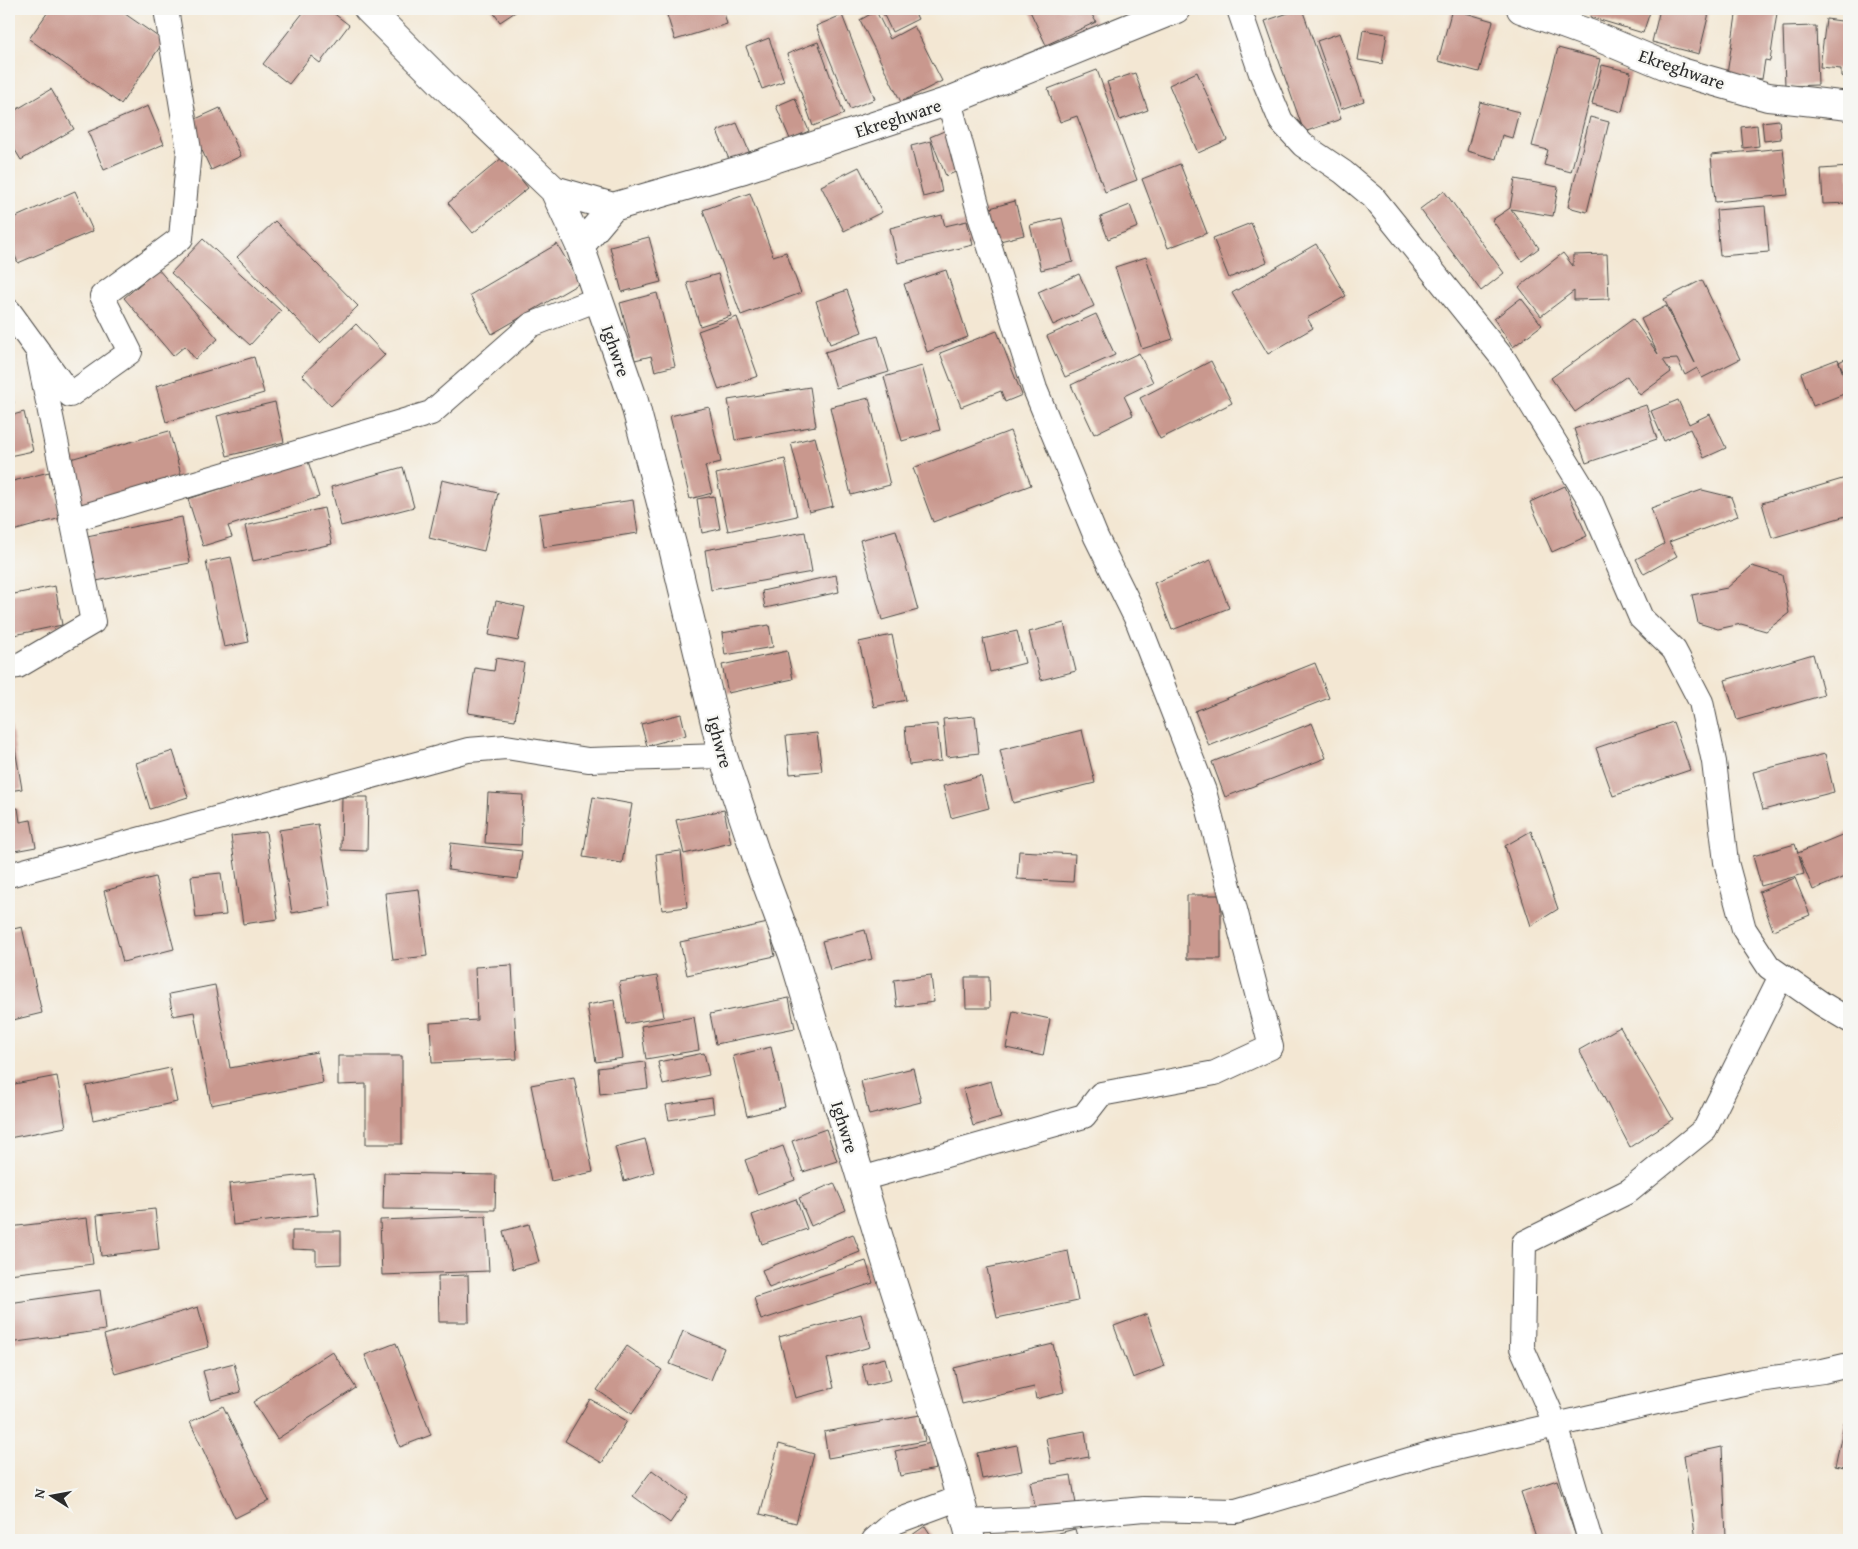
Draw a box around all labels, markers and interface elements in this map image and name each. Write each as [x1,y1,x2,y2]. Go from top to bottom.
street label: Ekreghware [1635,42,1729,96]
street label: Ekreghware [851,91,945,145]
street label: Ighwre [595,322,637,380]
street label: Ighwre [700,713,740,771]
street label: Ighwre [824,1098,866,1156]
north arrow [28,1472,78,1522]
text: N [29,1486,50,1500]

